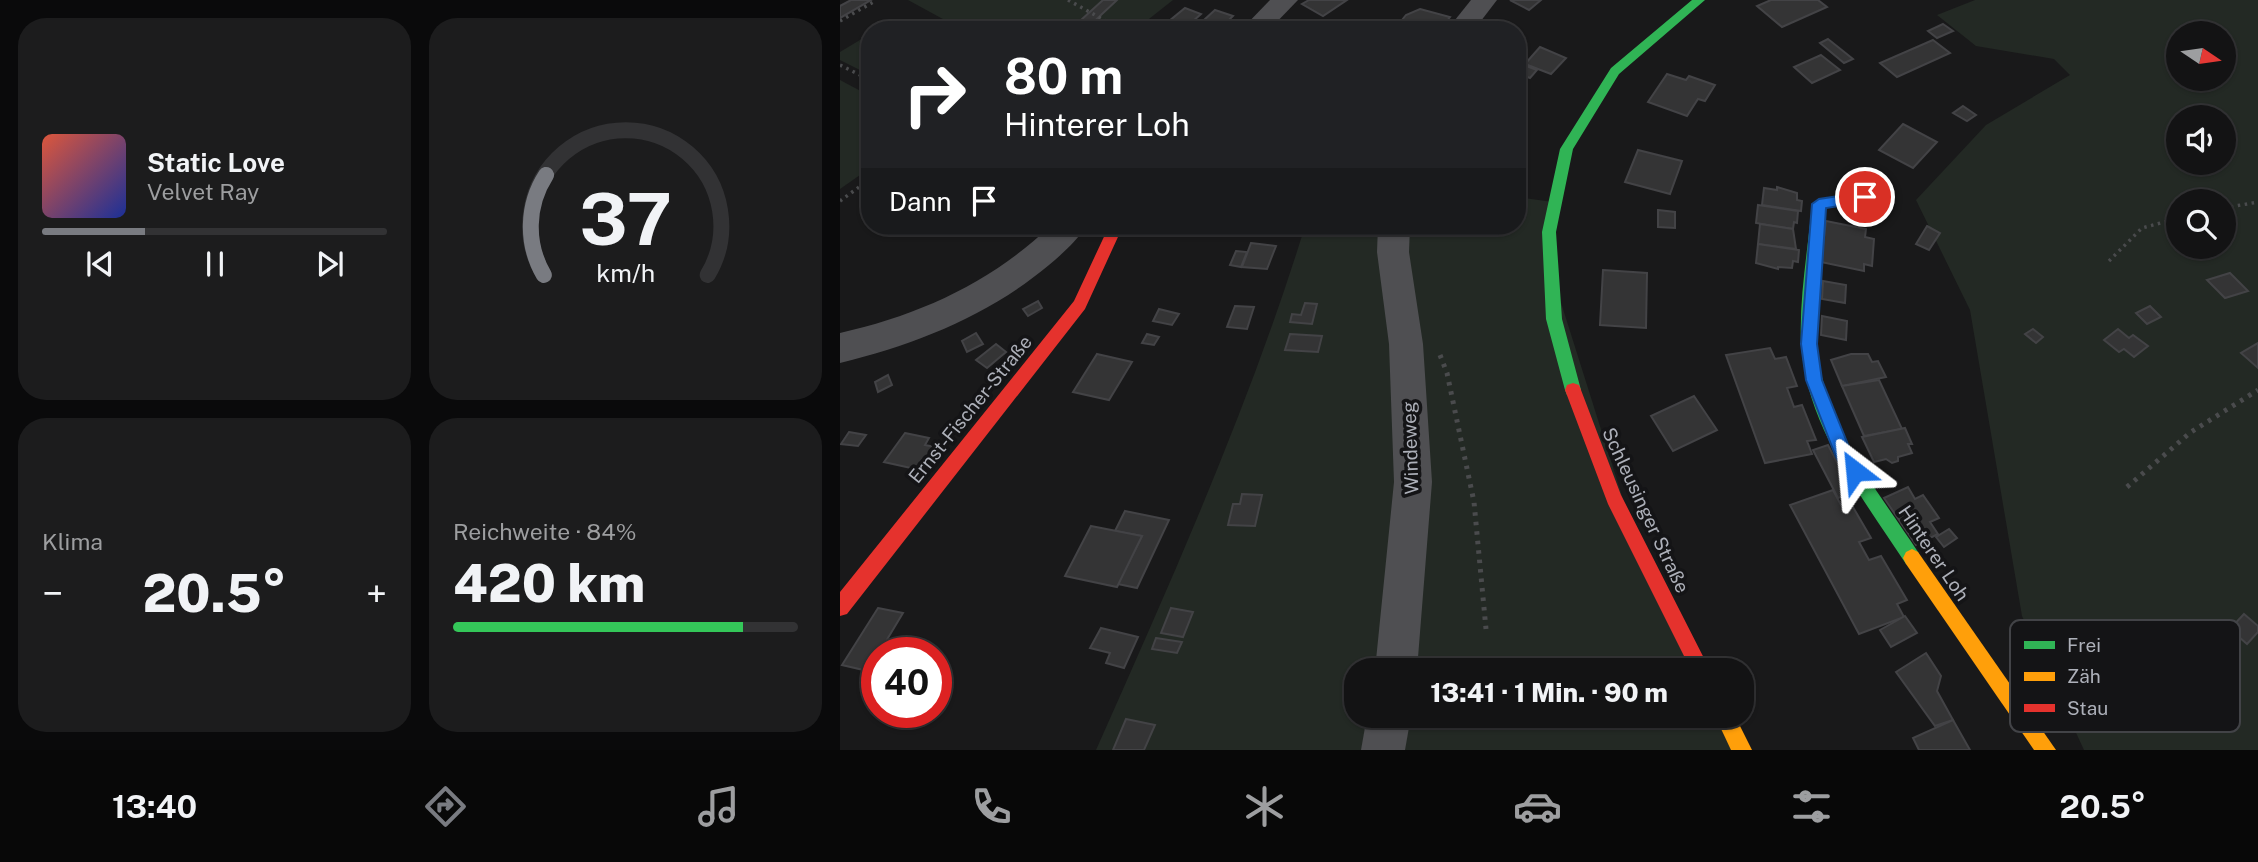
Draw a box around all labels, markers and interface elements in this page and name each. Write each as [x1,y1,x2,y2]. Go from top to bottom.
north arrow [2166,21,2236,91]
map controls [2166,21,2236,259]
text: 80 m [1004,47,1123,105]
icon: right [889,49,980,140]
button: sound [2166,105,2236,175]
text: Hinterer Loh [1004,106,1190,143]
text: Static Love [147,147,285,178]
pin [1835,167,1895,227]
text: 37 [579,176,672,261]
text: Velvet Ray [147,178,259,205]
icon: arrive [1846,178,1884,216]
icon: arrive [965,182,1003,220]
text: Dann [889,186,951,217]
button: search [2166,189,2236,259]
icon: previous [81,245,119,283]
icon: pause [196,245,234,283]
icon: next [311,245,349,283]
text: km/h [596,258,655,288]
street label: Ernst-Fischer-Straße [904,331,1036,487]
street label: Windeweg [1397,401,1423,495]
street label: Schleusinger Straße [1598,424,1694,596]
position arrow [1818,434,1892,508]
street label: Hinterer Loh [1894,501,1974,605]
text: Reichweite · 84% [453,518,636,545]
text: Klima [42,528,103,555]
text: 420 km [453,553,645,614]
text: 20.5° [142,563,287,624]
text: − [42,571,63,616]
text: + [366,571,387,616]
legend [2010,620,2240,732]
text: Frei [2067,634,2101,656]
speed limit sign: 40 [861,637,952,728]
text: Zäh [2067,665,2101,687]
text: 13:41 · 1 Min. · 90 m [1430,677,1668,708]
text: Stau [2067,697,2108,719]
icon: directions [421,782,470,831]
icon: music [694,782,743,831]
icon: phone [967,782,1016,831]
icon: climate [1240,782,1289,831]
icon: car [1513,782,1562,831]
icon: filters [1787,782,1836,831]
text: 13:40 [112,788,197,825]
text: 20.5° [2060,788,2146,825]

